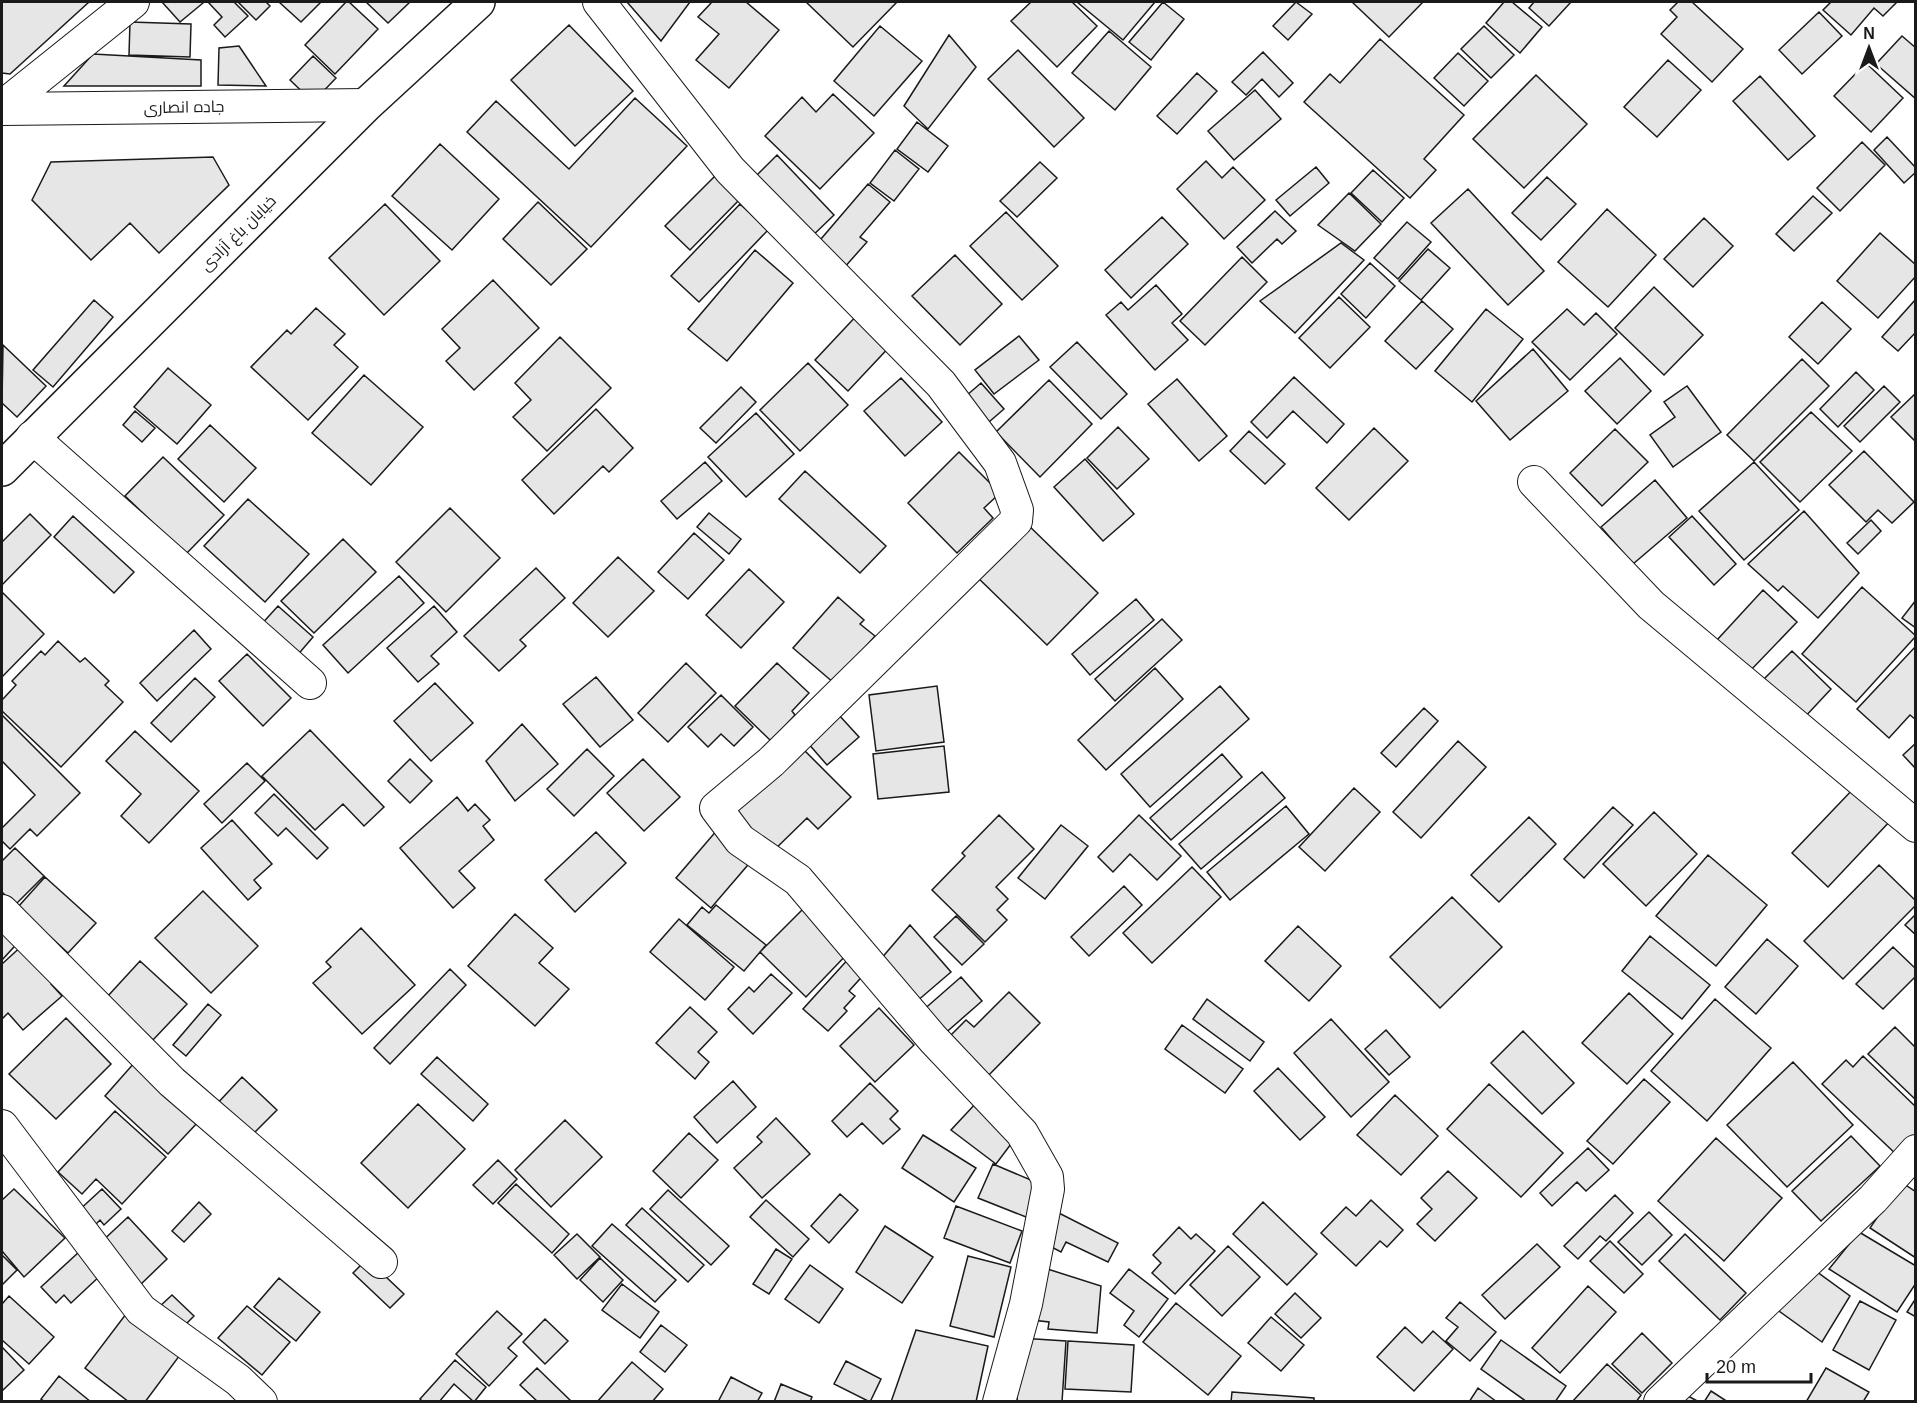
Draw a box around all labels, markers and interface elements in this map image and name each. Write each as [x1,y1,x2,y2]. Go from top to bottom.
north arrow [1839,18,1899,78]
text: N [1863,25,1875,42]
street label: جاده انصاری [144,98,224,118]
street label: خیابان باغ آزادی [197,192,281,276]
scale bar [1707,1346,1810,1384]
text: 20 m [1716,1357,1756,1377]

